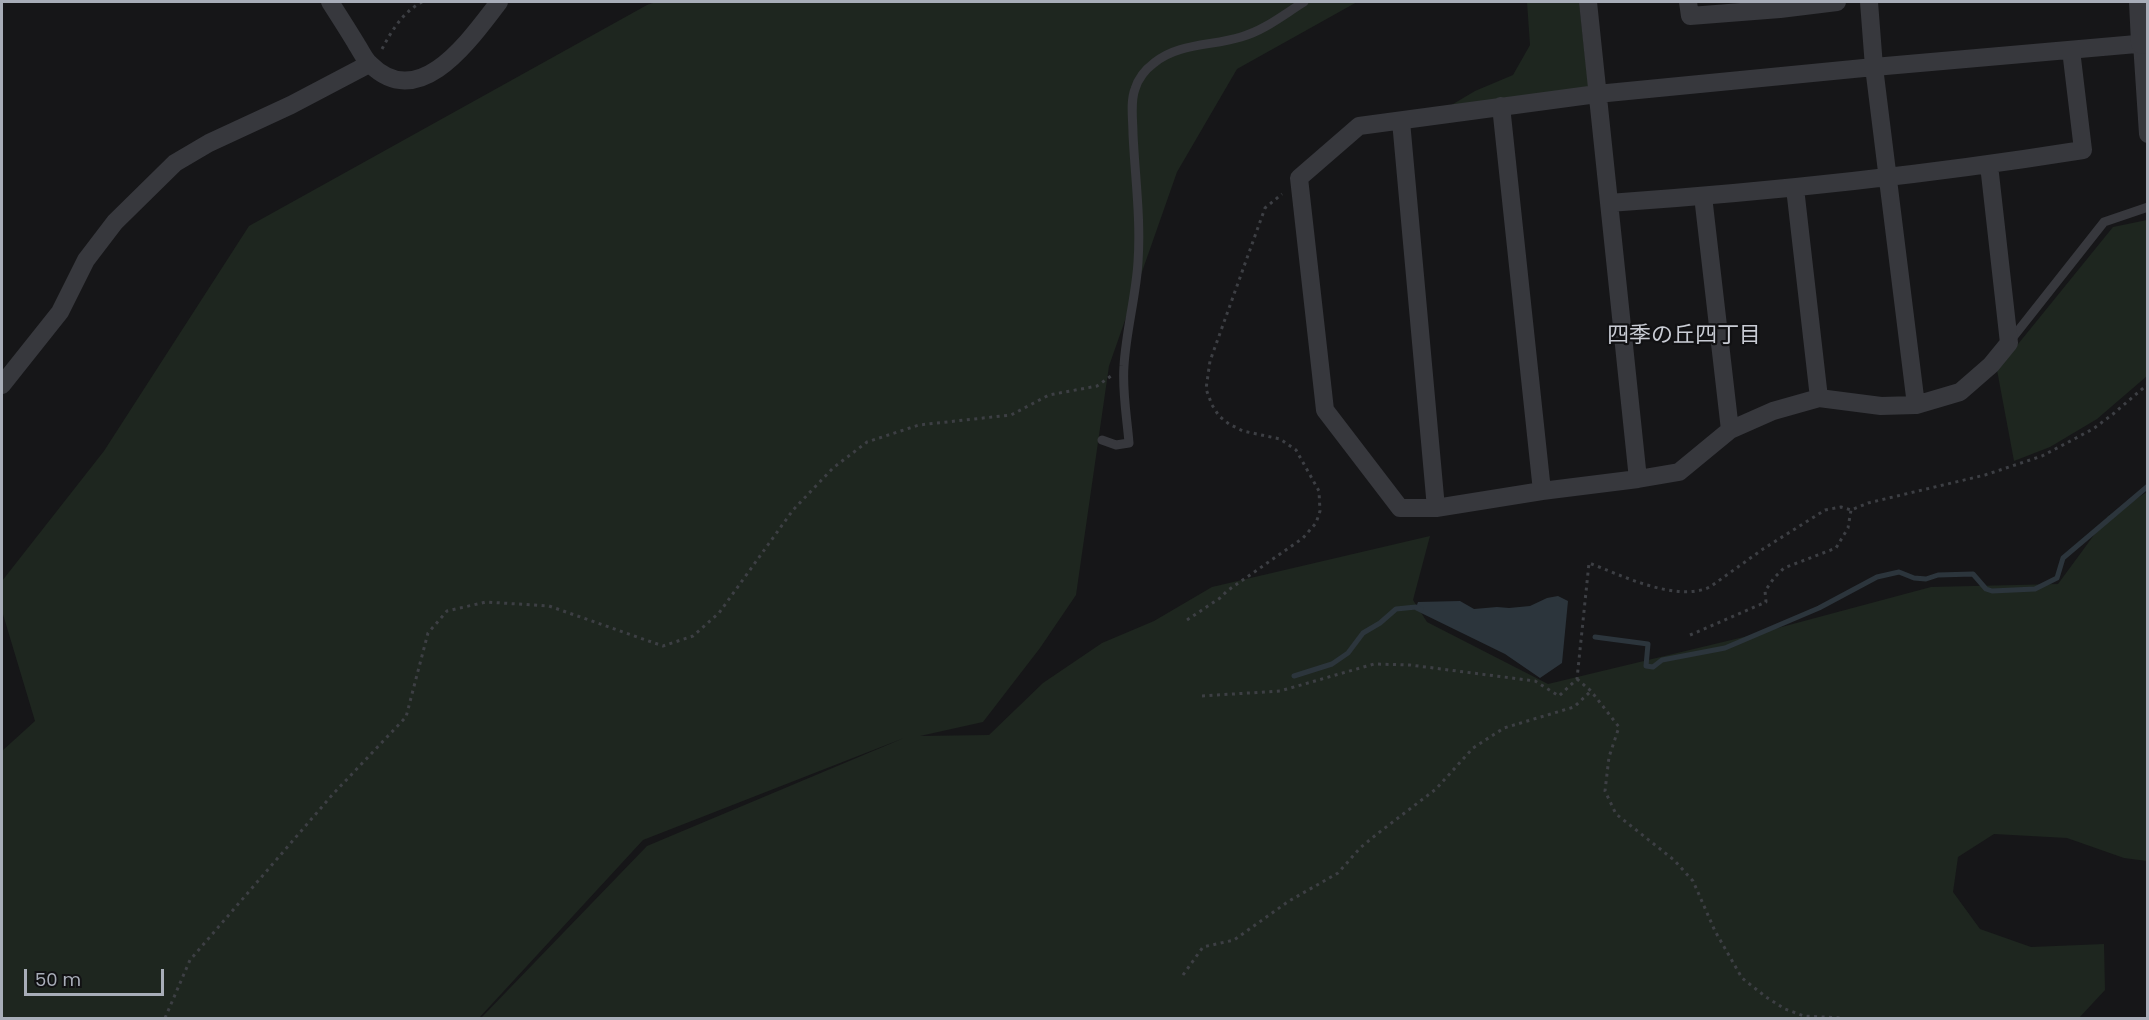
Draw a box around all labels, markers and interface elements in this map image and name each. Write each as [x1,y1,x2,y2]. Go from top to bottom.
district label: 四季の丘四丁目 [1607,323,1761,349]
scale bar [27,957,166,995]
text: 50 m [35,967,81,992]

